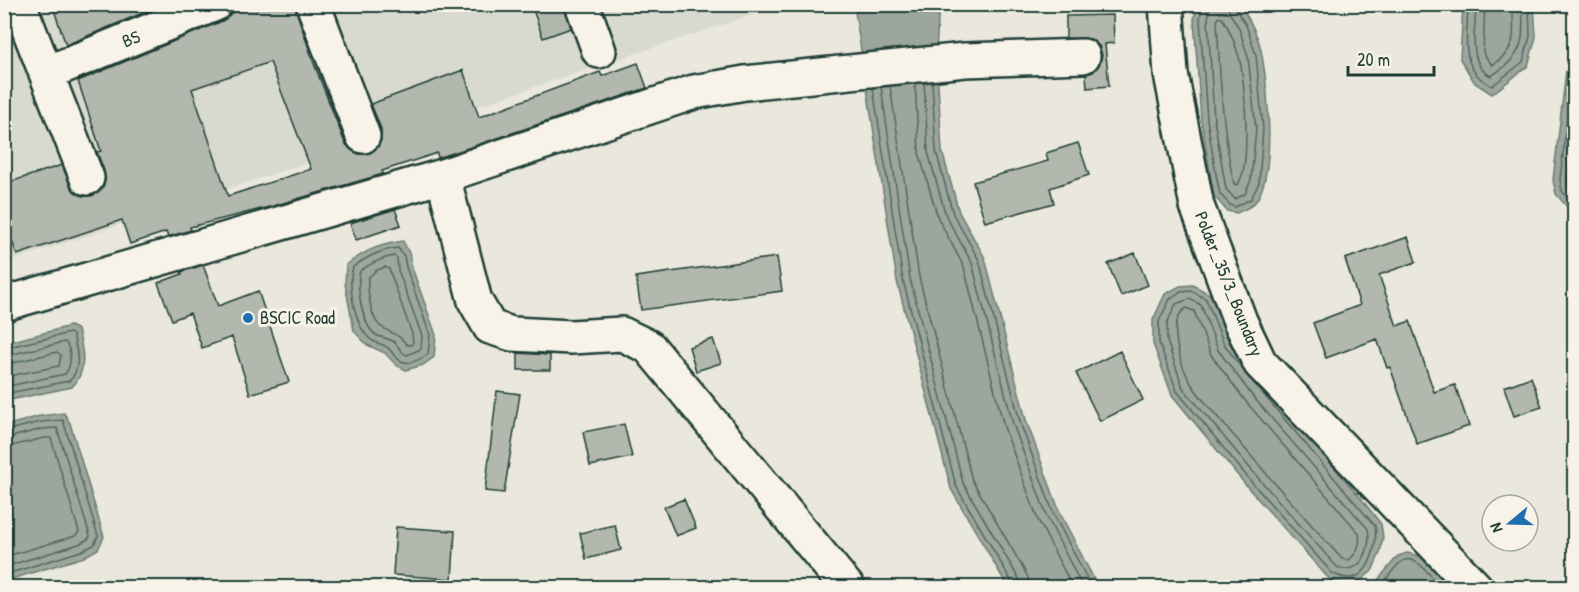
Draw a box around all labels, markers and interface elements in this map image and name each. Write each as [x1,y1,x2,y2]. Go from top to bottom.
street label: BS [118,24,144,53]
scale bar [1348,39,1434,77]
text: 20 m [1357,47,1390,72]
street label: Polder_35/3_Boundary [1189,208,1270,360]
place label: BSCIC Road [260,305,335,330]
marker: BSCIC Road [241,311,255,325]
north arrow [1480,493,1540,553]
text: N [1484,520,1508,535]

